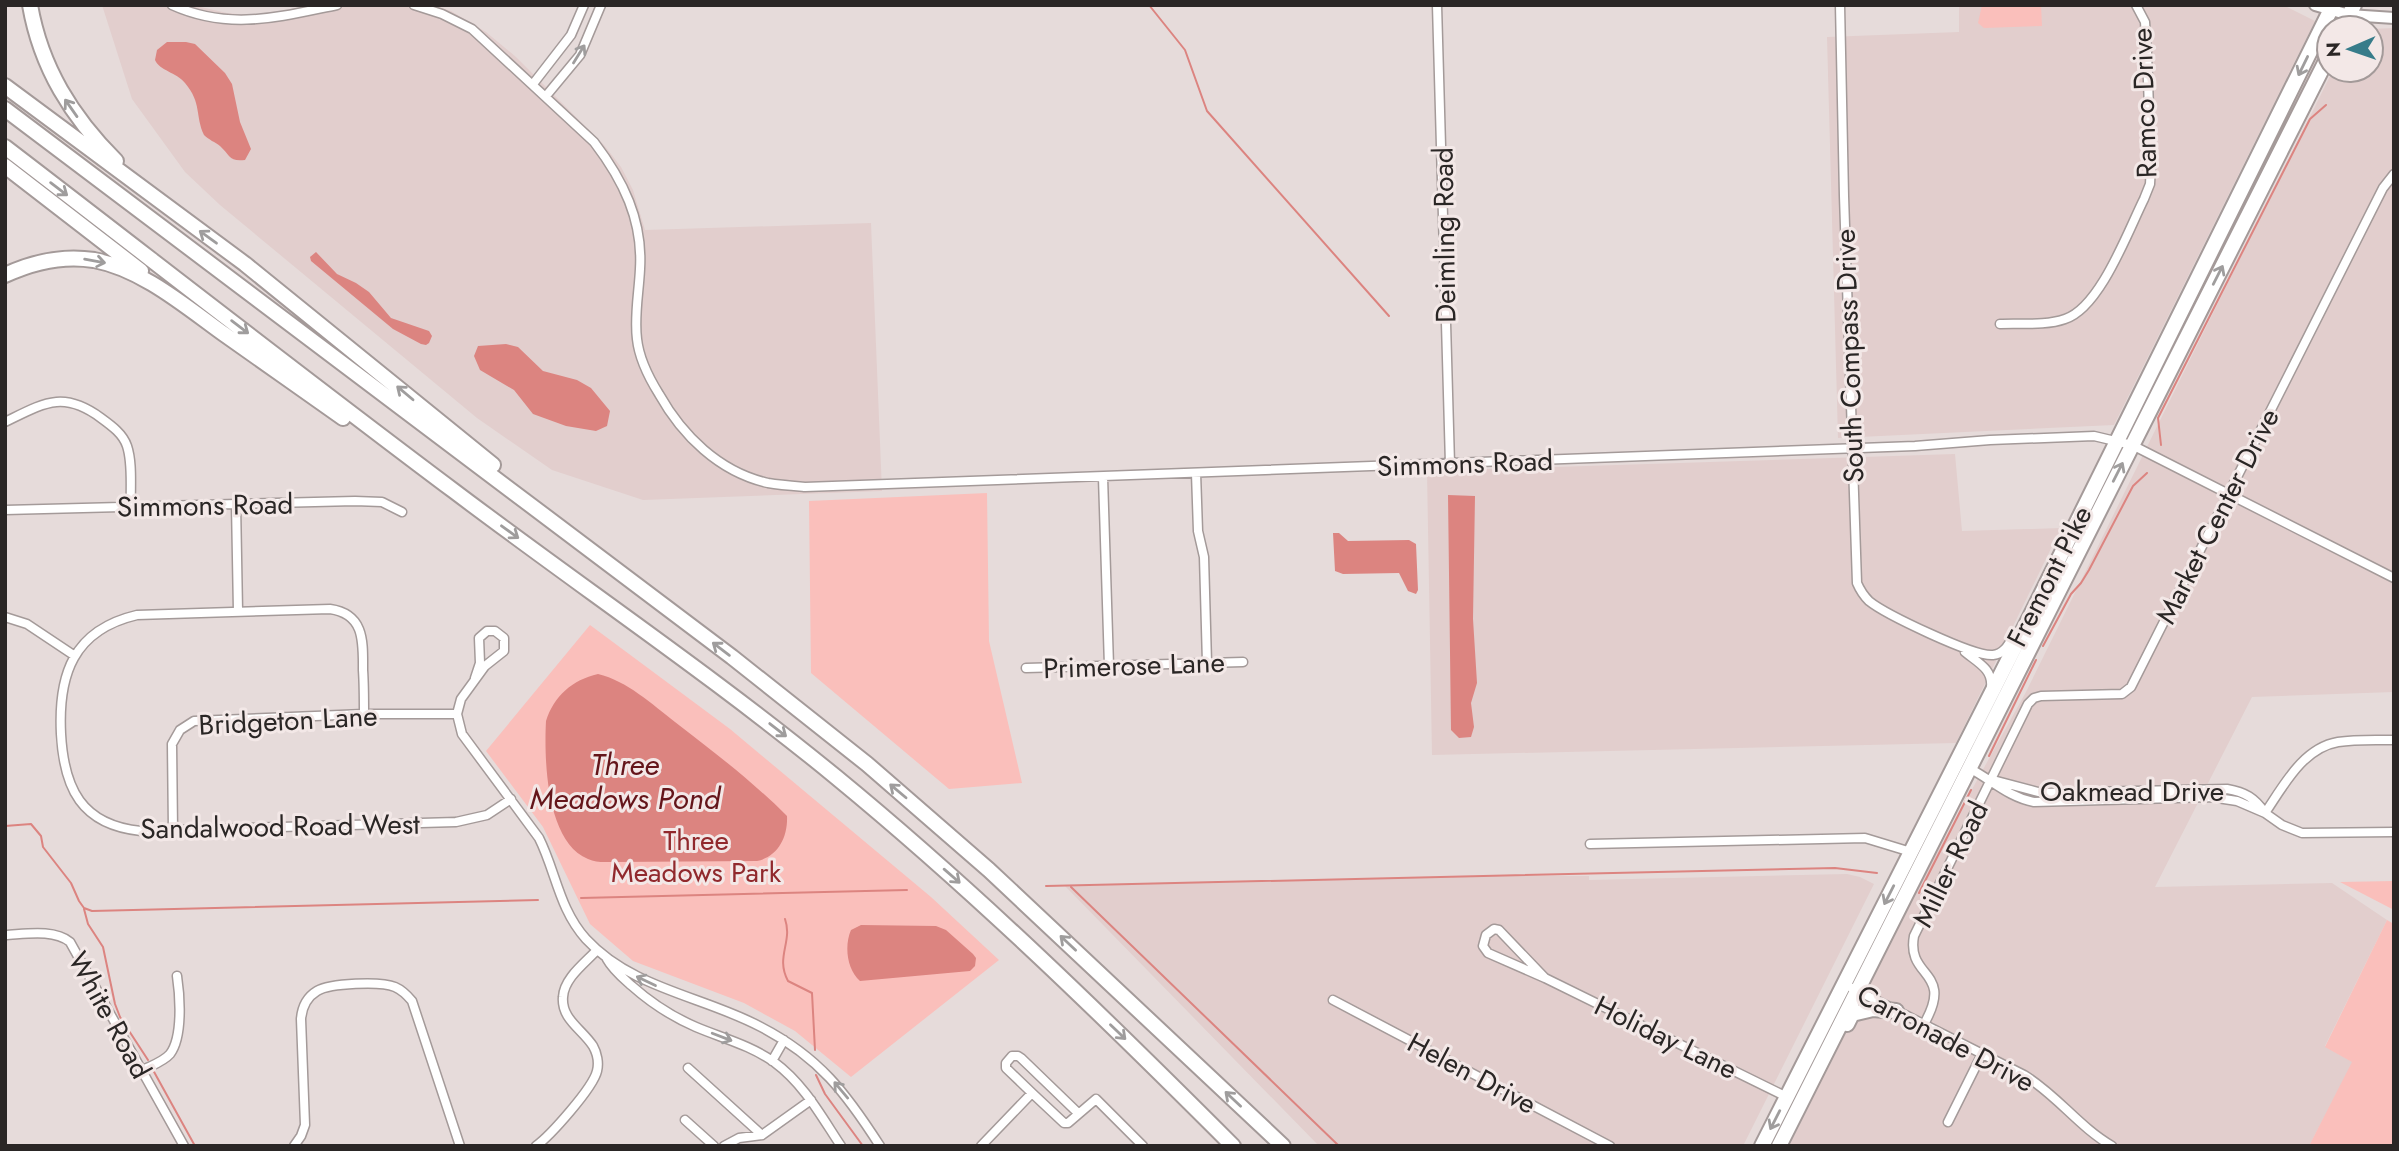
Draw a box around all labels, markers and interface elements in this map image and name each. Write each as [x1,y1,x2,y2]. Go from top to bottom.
north arrow [2315,14,2385,84]
street label: Ramco Drive [2121,27,2168,179]
text: N [2320,42,2347,58]
one-way arrow [572,45,587,64]
one-way arrow [2295,55,2309,76]
one-way arrow [64,99,78,118]
street label: Deimling Road [1422,147,1467,323]
one-way arrow [50,181,68,196]
street label: South Compass Drive [1825,228,1874,484]
one-way arrow [198,230,217,245]
one-way arrow [83,255,106,268]
one-way arrow [2211,265,2225,286]
one-way arrow [230,320,249,335]
one-way arrow [397,385,415,401]
street label: Market Center Drive [2145,401,2289,631]
street label: Simmons Road [1376,440,1554,487]
one-way arrow [2111,462,2125,483]
street label: Simmons Road [116,483,294,528]
street label: Fremont Pike [1996,499,2102,654]
one-way arrow [500,524,519,539]
one-way arrow [712,641,731,656]
street label: Primerose Lane [1043,642,1226,689]
street label: Bridgeton Lane [197,695,379,746]
one-way arrow [768,722,786,737]
water label: Three Meadows Pond [530,743,722,820]
street label: Oakmead Drive [2040,771,2224,812]
one-way arrow [890,783,908,799]
street label: Miller Road [1902,794,1999,934]
street label: Sandalwood Road West [140,804,420,849]
park label: Three Meadows Park [611,820,782,893]
one-way arrow [943,868,961,884]
one-way arrow [1881,885,1895,905]
one-way arrow [1060,934,1077,951]
street label: White Road [58,944,161,1086]
one-way arrow [636,973,656,987]
street label: Carronade Drive [1850,974,2042,1103]
street label: Holiday Lane [1587,985,1744,1090]
street label: Helen Drive [1400,1022,1543,1125]
one-way arrow [1109,1023,1126,1040]
one-way arrow [711,1032,733,1044]
one-way arrow [834,1081,849,1099]
one-way arrow [1225,1090,1242,1107]
one-way arrow [1768,1109,1782,1130]

